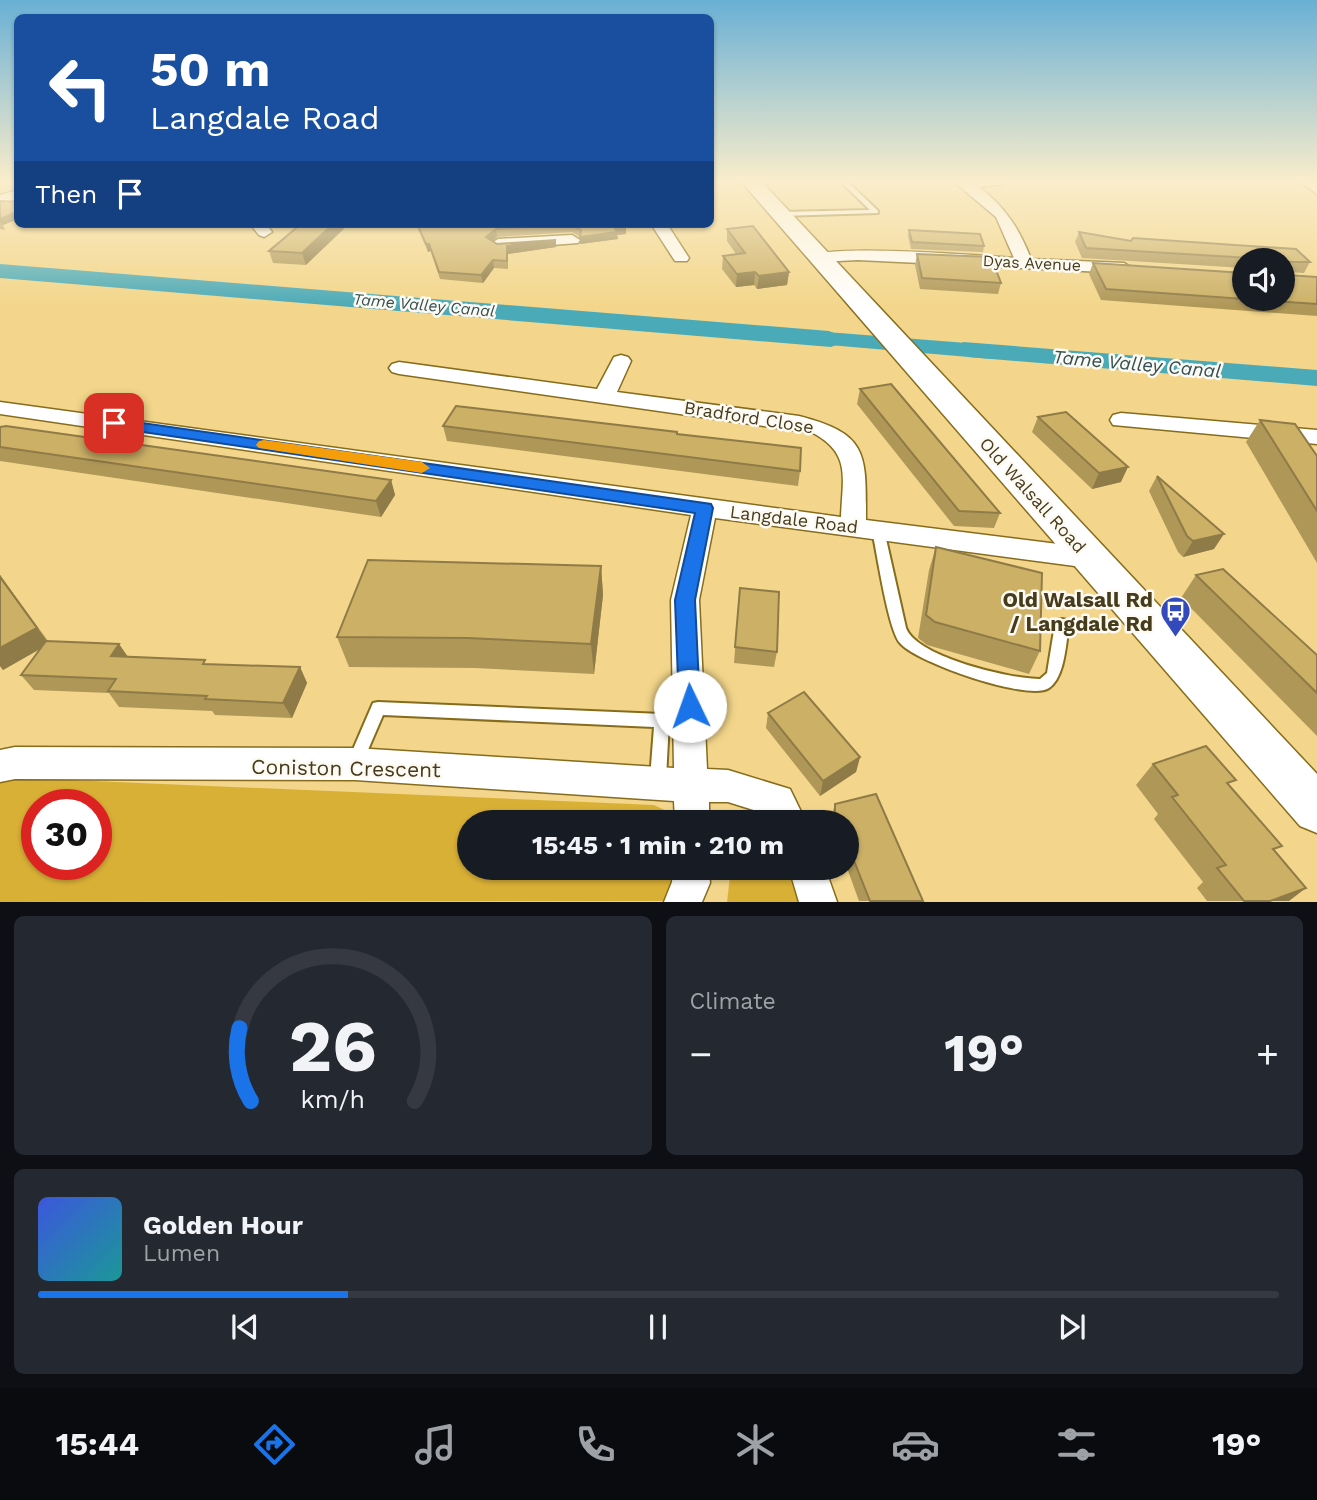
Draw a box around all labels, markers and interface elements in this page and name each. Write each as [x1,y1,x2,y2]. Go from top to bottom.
text: 50 m [150,40,270,98]
icon: left [35,42,126,133]
text: Langdale Road [150,99,380,137]
icon: arrive [111,175,149,213]
text: Then [35,179,97,209]
map controls [1232,248,1295,311]
button: sound [1232,248,1295,311]
street label: Dyas Avenue [982,251,1082,275]
water label: Tame Valley Canal [352,289,496,321]
water label: Tame Valley Canal [1052,345,1222,383]
pin [84,393,144,453]
street label: Bradford Close [683,396,815,438]
icon: arrive [95,404,133,442]
street label: Old Walsall Road [976,433,1090,557]
street label: Langdale Road [729,501,859,537]
place label: Old Walsall Rd / Langdale Rd [1002,587,1153,636]
bus stop icon: Old Walsall Rd / Langdale Rd [1159,594,1193,638]
position arrow [653,669,727,743]
street label: Coniston Crescent [251,754,441,782]
speed limit sign: 30 [21,789,112,880]
text: 15:45 · 1 min · 210 m [532,830,784,860]
text: Climate [690,988,776,1015]
text: 26 [289,1004,377,1090]
text: 19° [944,1023,1024,1084]
text: − [690,1032,712,1076]
text: + [1256,1032,1279,1076]
text: km/h [301,1085,365,1114]
text: Golden Hour [143,1210,303,1240]
text: Lumen [143,1240,220,1267]
icon: previous [226,1308,264,1346]
icon: pause [639,1308,677,1346]
icon: next [1053,1308,1091,1346]
icon: directions [250,1420,299,1469]
icon: music [411,1420,460,1469]
icon: phone [571,1420,620,1469]
icon: climate [731,1420,780,1469]
icon: car [891,1420,940,1469]
icon: filters [1052,1420,1101,1469]
text: 15:44 [56,1425,139,1463]
text: 19° [1212,1425,1261,1463]

